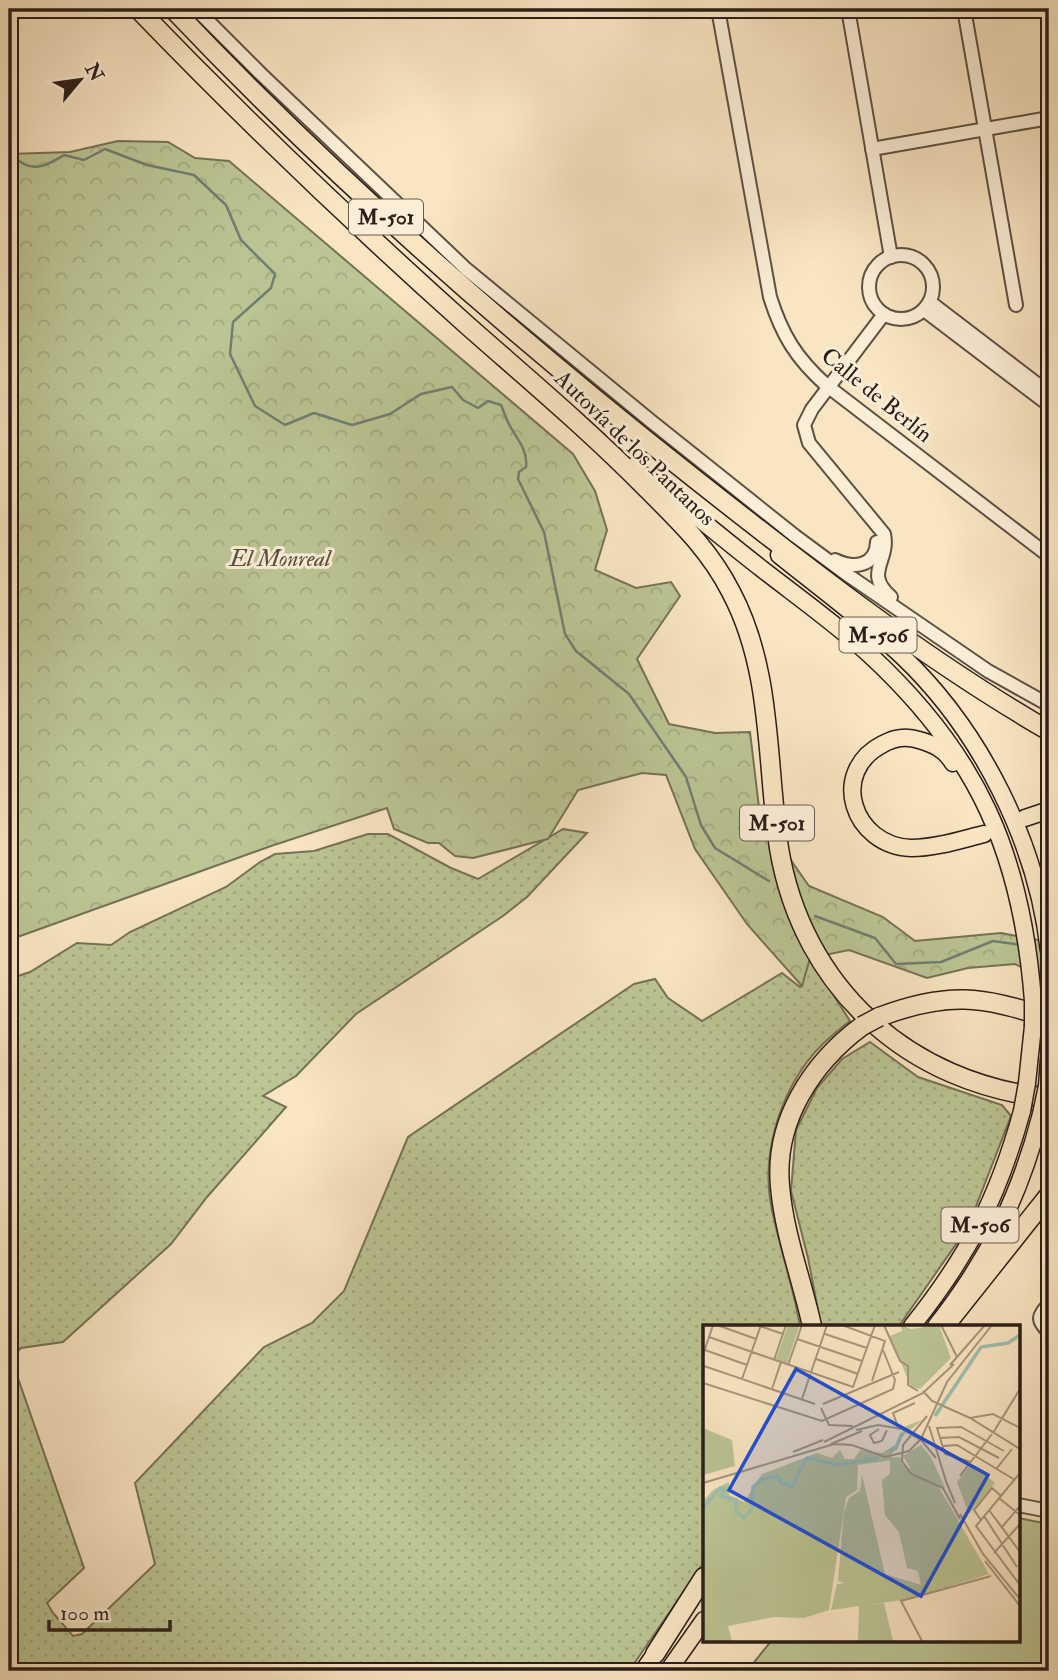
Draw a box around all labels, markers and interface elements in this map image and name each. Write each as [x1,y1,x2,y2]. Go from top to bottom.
north arrow [46,46,116,116]
text: N [79,58,109,86]
road number: M-501 [349,200,423,234]
street label: Calle de Berlín [815,341,939,449]
street label: Autovía de los Pantanos [548,363,721,532]
park label: El Monreal [228,544,332,573]
road number: M-506 [840,618,917,652]
road number: M-501 [740,806,814,840]
road number: M-506 [942,1208,1018,1242]
inset map [703,1325,1020,1642]
scale bar [49,1589,170,1633]
text: 100 m [60,1600,110,1627]

